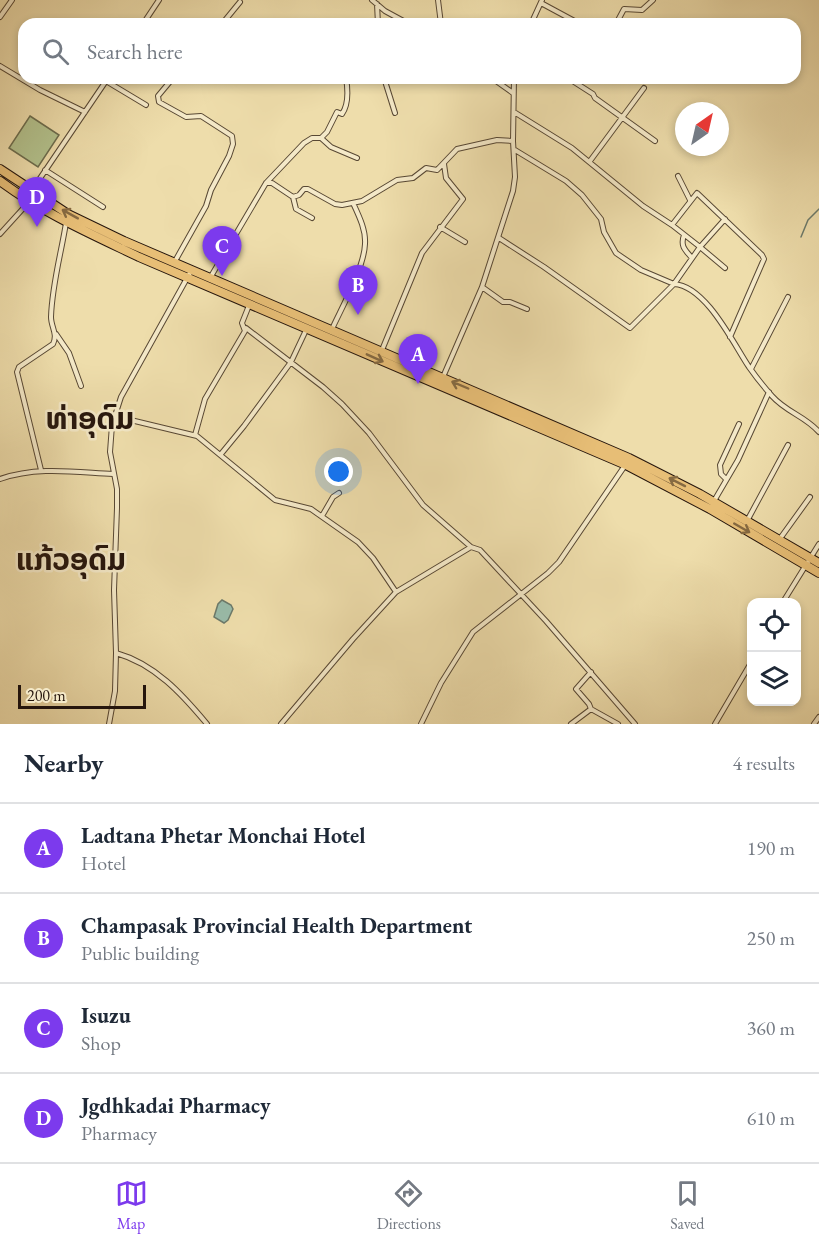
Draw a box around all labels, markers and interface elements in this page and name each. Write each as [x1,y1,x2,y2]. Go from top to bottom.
search box [18,18,801,84]
icon: search [39,35,72,68]
text: Search here [87,37,182,66]
north arrow [675,102,729,156]
pin: D [18,178,57,227]
one-way arrow [62,208,80,219]
pin: C [202,226,242,276]
pin: B [338,266,378,315]
pin: A [398,334,438,384]
one-way arrow [366,353,384,364]
one-way arrow [452,379,470,390]
district label: ທ່າອຸດົມ [46,399,134,438]
your location [324,457,353,486]
one-way arrow [668,476,686,487]
one-way arrow [733,522,750,534]
district label: ແກ້ວອຸດົມ [16,540,126,579]
map controls [747,598,801,706]
button: locate [747,598,801,652]
button: layers [747,652,801,706]
scale bar [18,682,146,710]
text: 200 m [27,685,66,706]
text: Nearby [24,746,104,780]
text: 4 results [732,750,795,776]
text: Ladtana Phetar Monchai Hotel [81,821,366,850]
text: A [36,835,51,861]
text: 190 m [747,835,795,861]
text: Hotel [81,850,126,876]
text: Champasak Provincial Health Department [81,911,472,940]
text: B [37,925,50,951]
text: 250 m [747,925,795,951]
text: Public building [81,940,199,966]
text: Isuzu [81,1001,131,1030]
text: C [36,1015,51,1041]
text: 360 m [747,1015,795,1041]
text: Shop [81,1030,121,1056]
text: Jgdhkadai Pharmacy [81,1091,271,1120]
text: D [36,1105,51,1131]
text: 610 m [747,1105,795,1131]
text: Pharmacy [81,1120,157,1146]
tab: Map [115,1177,148,1234]
tab: Directions [377,1177,441,1234]
tab: Saved [670,1177,704,1234]

